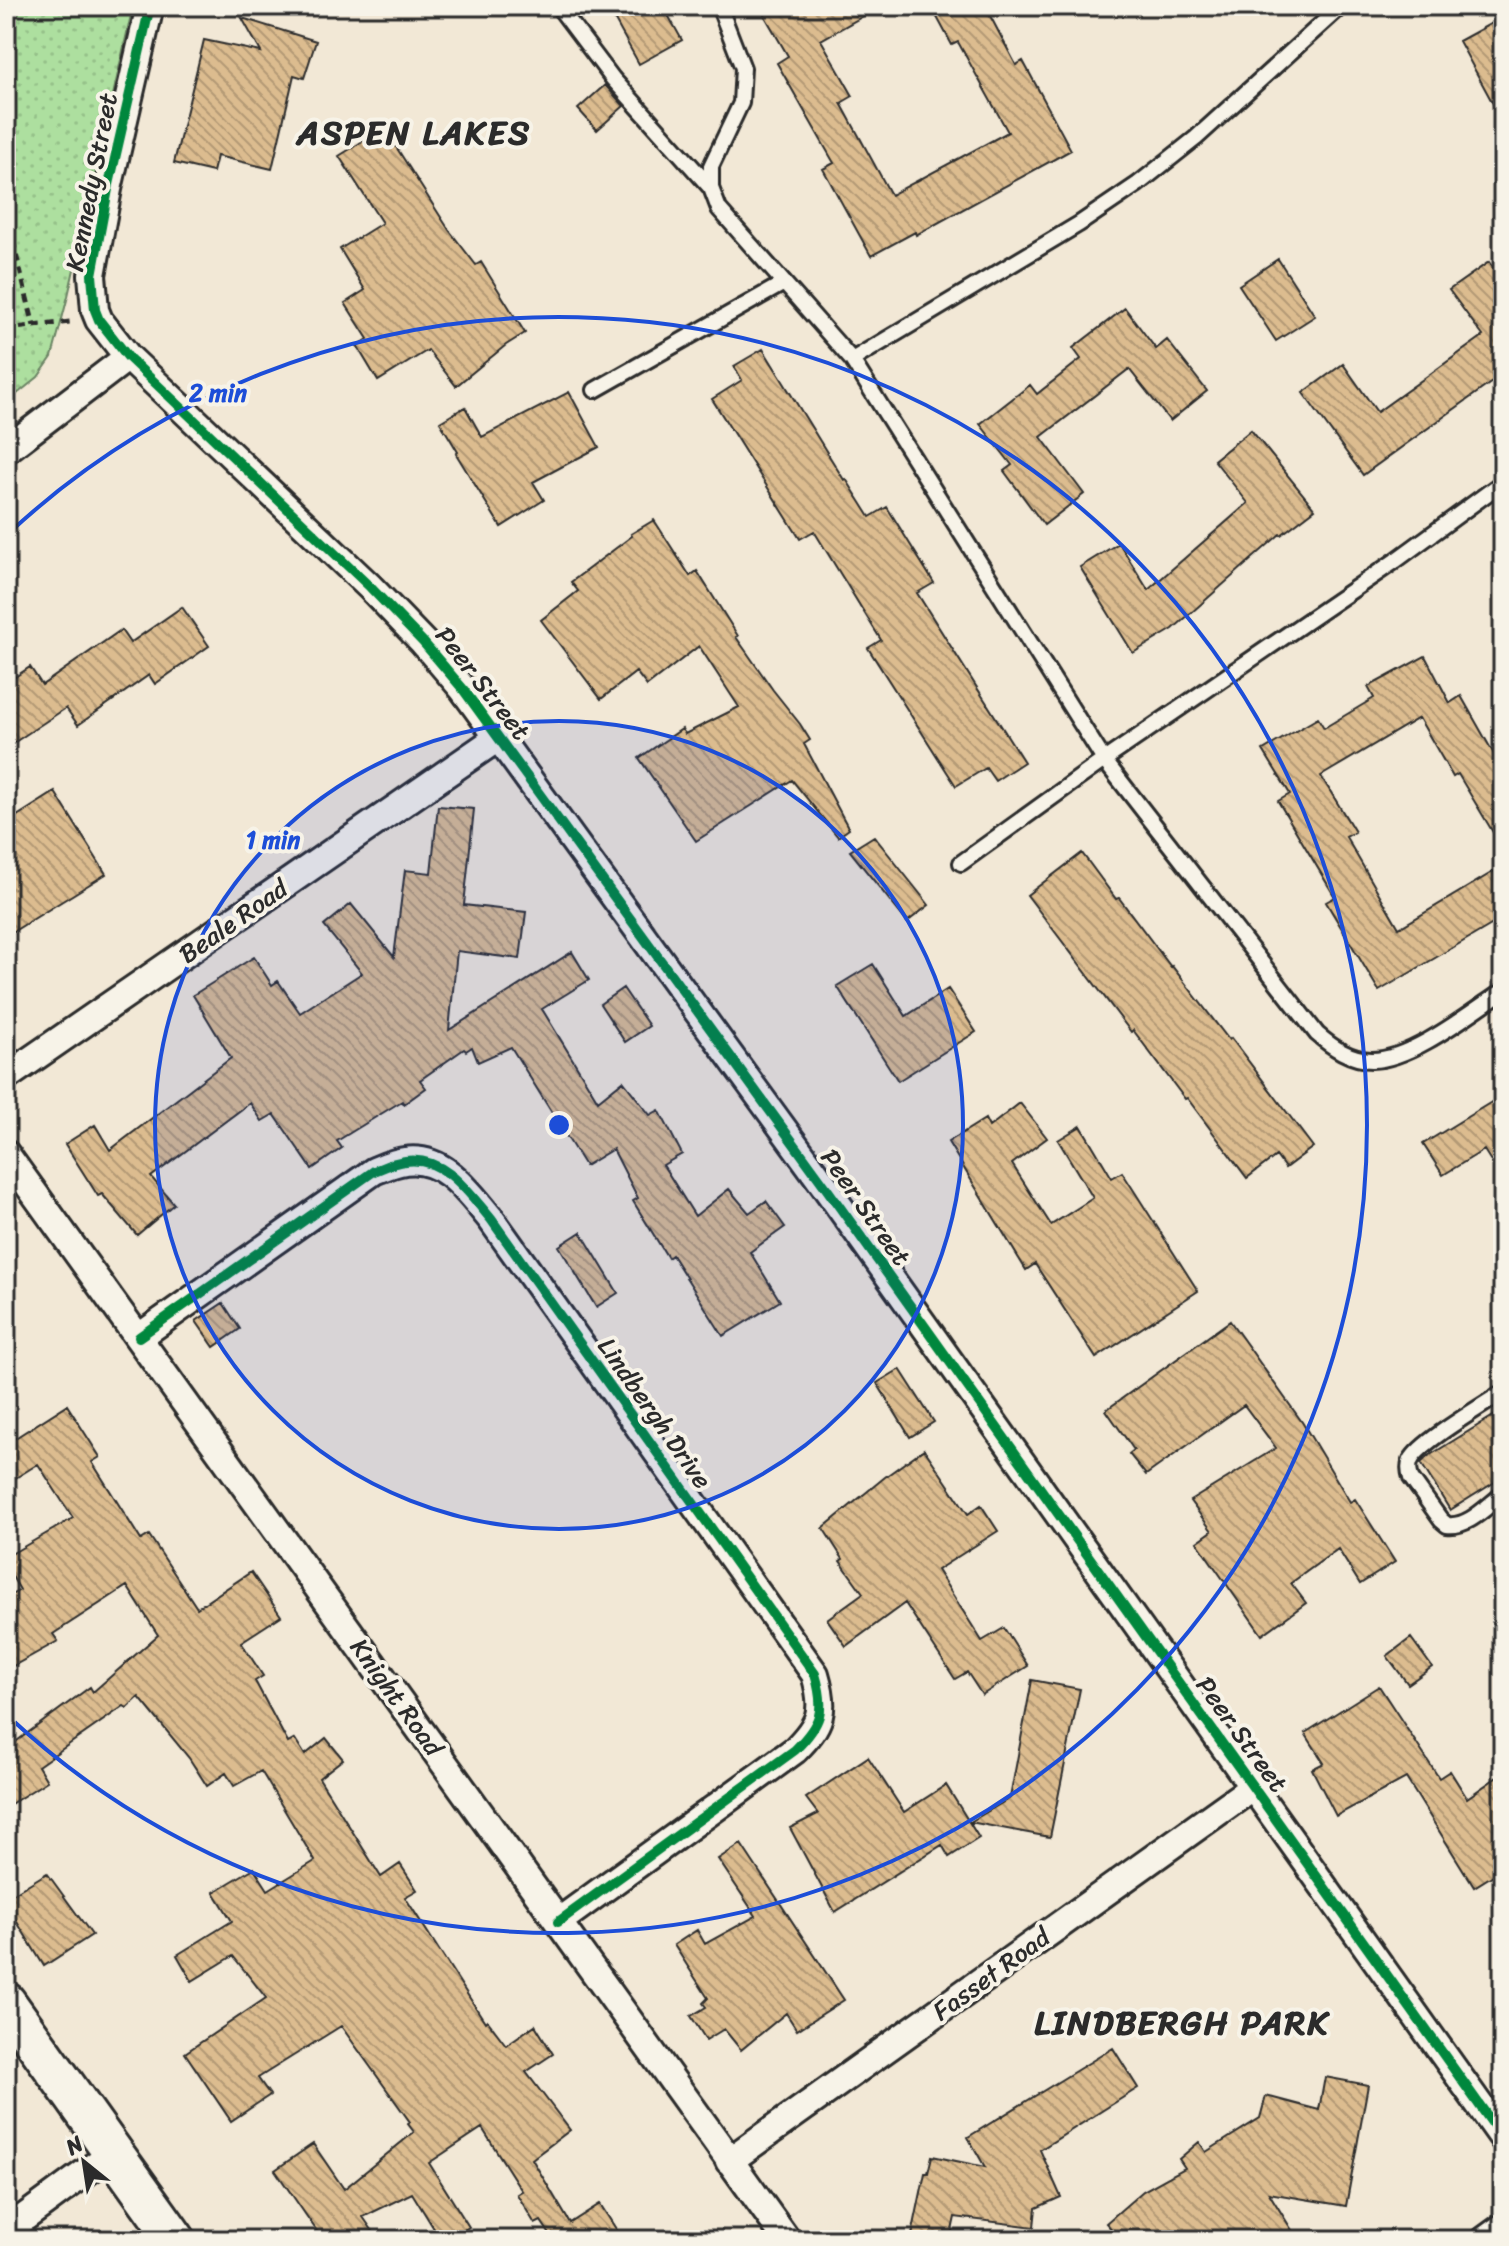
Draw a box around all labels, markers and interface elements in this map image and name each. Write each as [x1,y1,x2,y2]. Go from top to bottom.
street label: Kennedy Street [51,89,131,275]
district label: ASPEN LAKES [295,103,531,163]
text: 2 min [188,372,247,414]
street label: Peer Street [423,615,543,751]
text: 1 min [246,819,300,861]
street label: Beale Road [168,865,299,976]
centre of rings [545,1111,573,1139]
street label: Peer Street [808,1138,924,1276]
street label: Lindbergh Drive [585,1327,725,1499]
street label: Knight Road [338,1628,457,1768]
street label: Peer Street [1184,1666,1300,1802]
street label: Fasset Road [922,1914,1062,2033]
district label: LINDBERGH PARK [1034,1993,1330,2053]
north arrow [44,2122,124,2202]
text: N [57,2124,91,2166]

